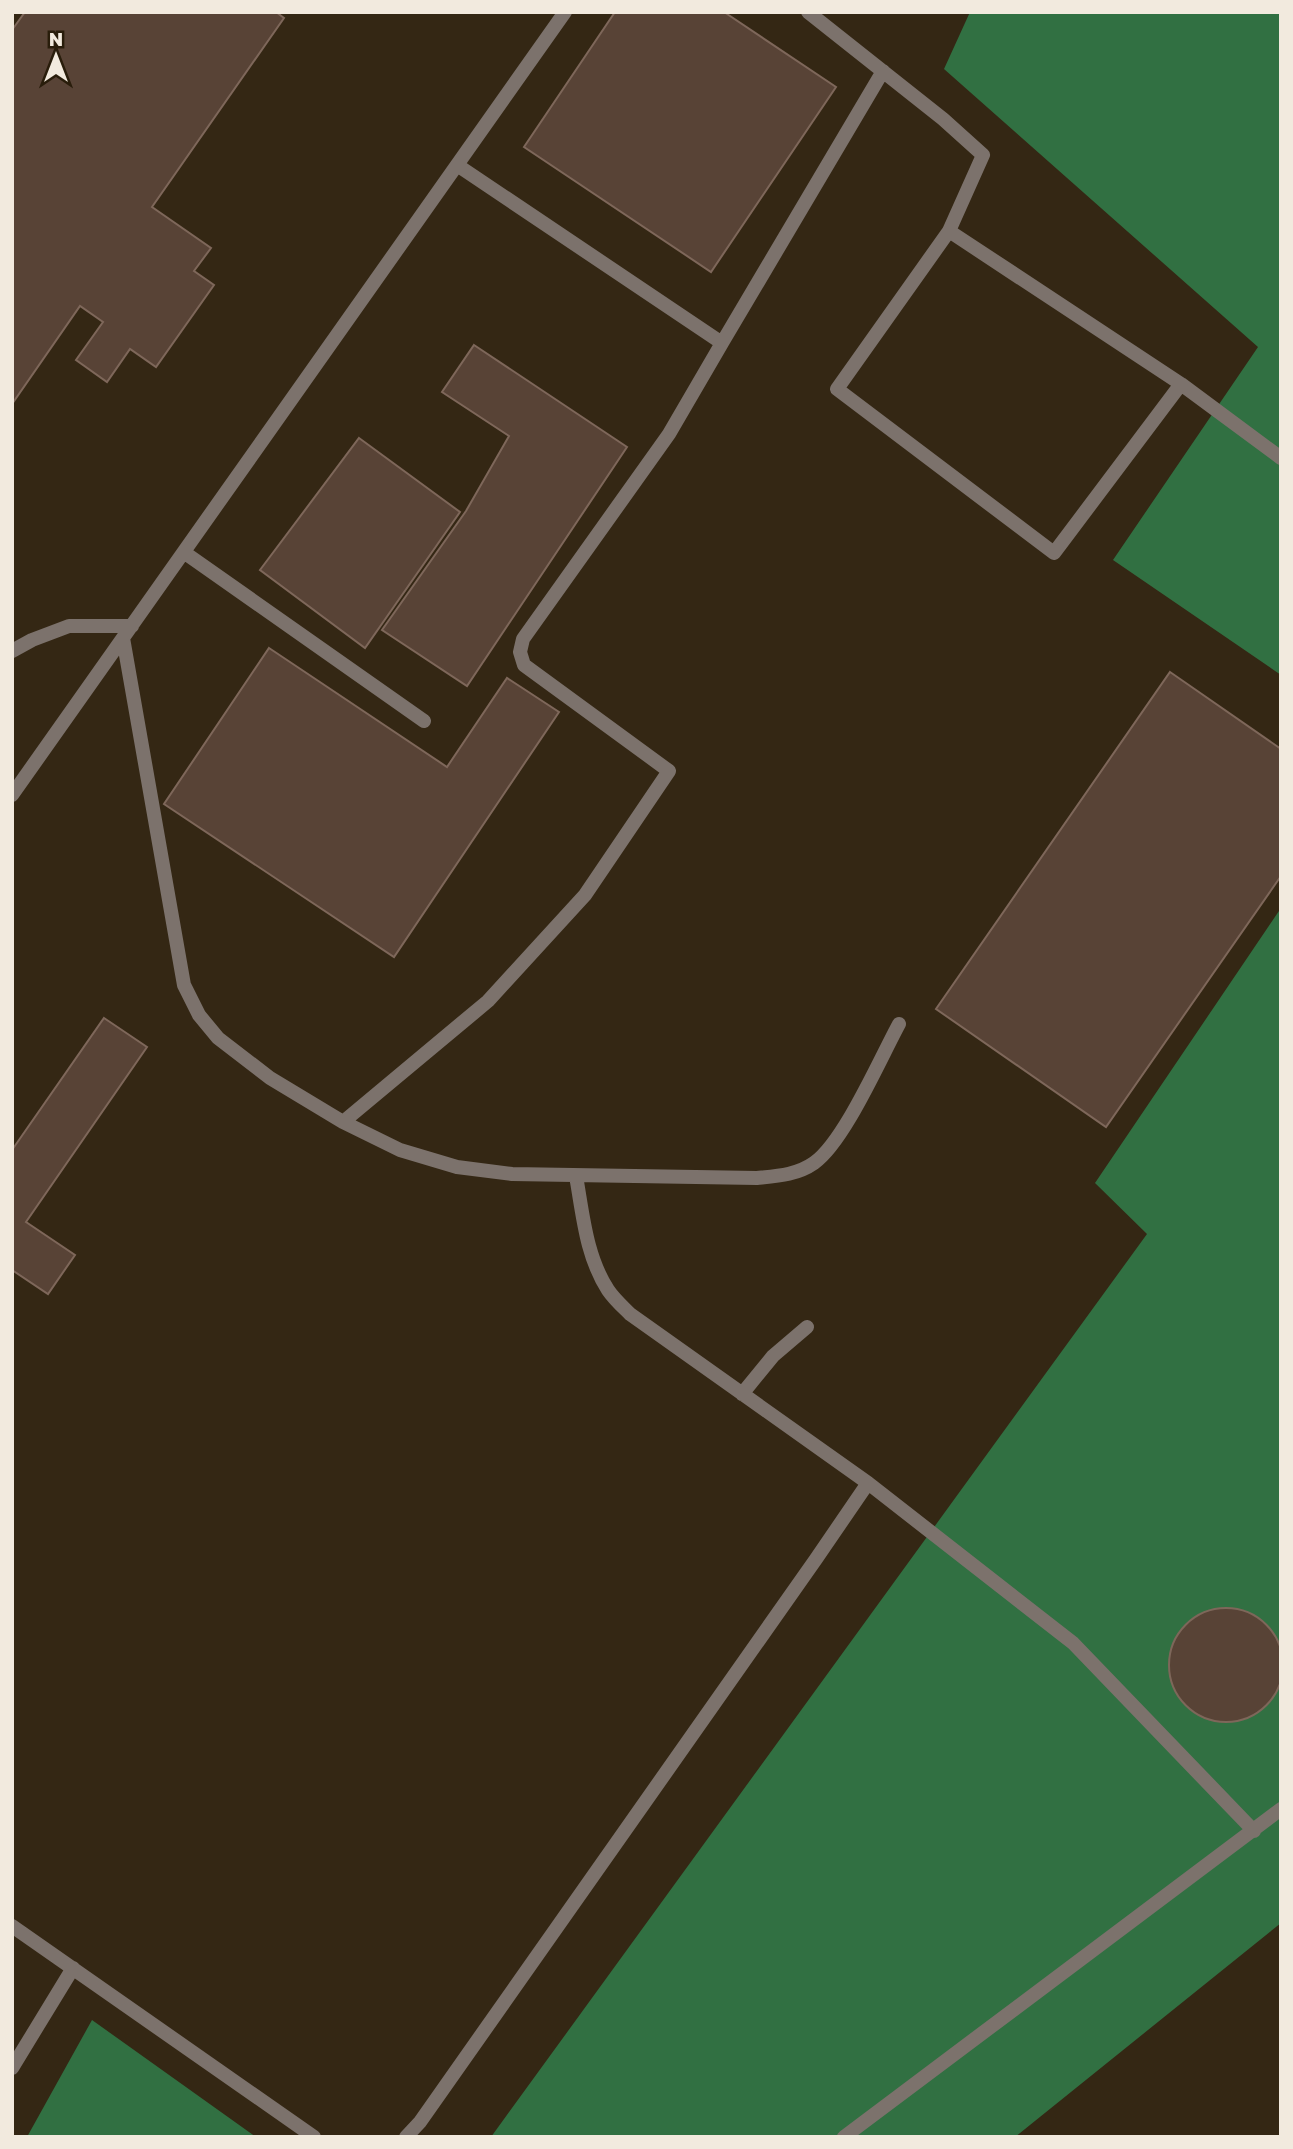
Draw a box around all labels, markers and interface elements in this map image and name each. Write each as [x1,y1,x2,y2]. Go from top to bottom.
north arrow [21,21,91,91]
text: N [49,27,63,50]

